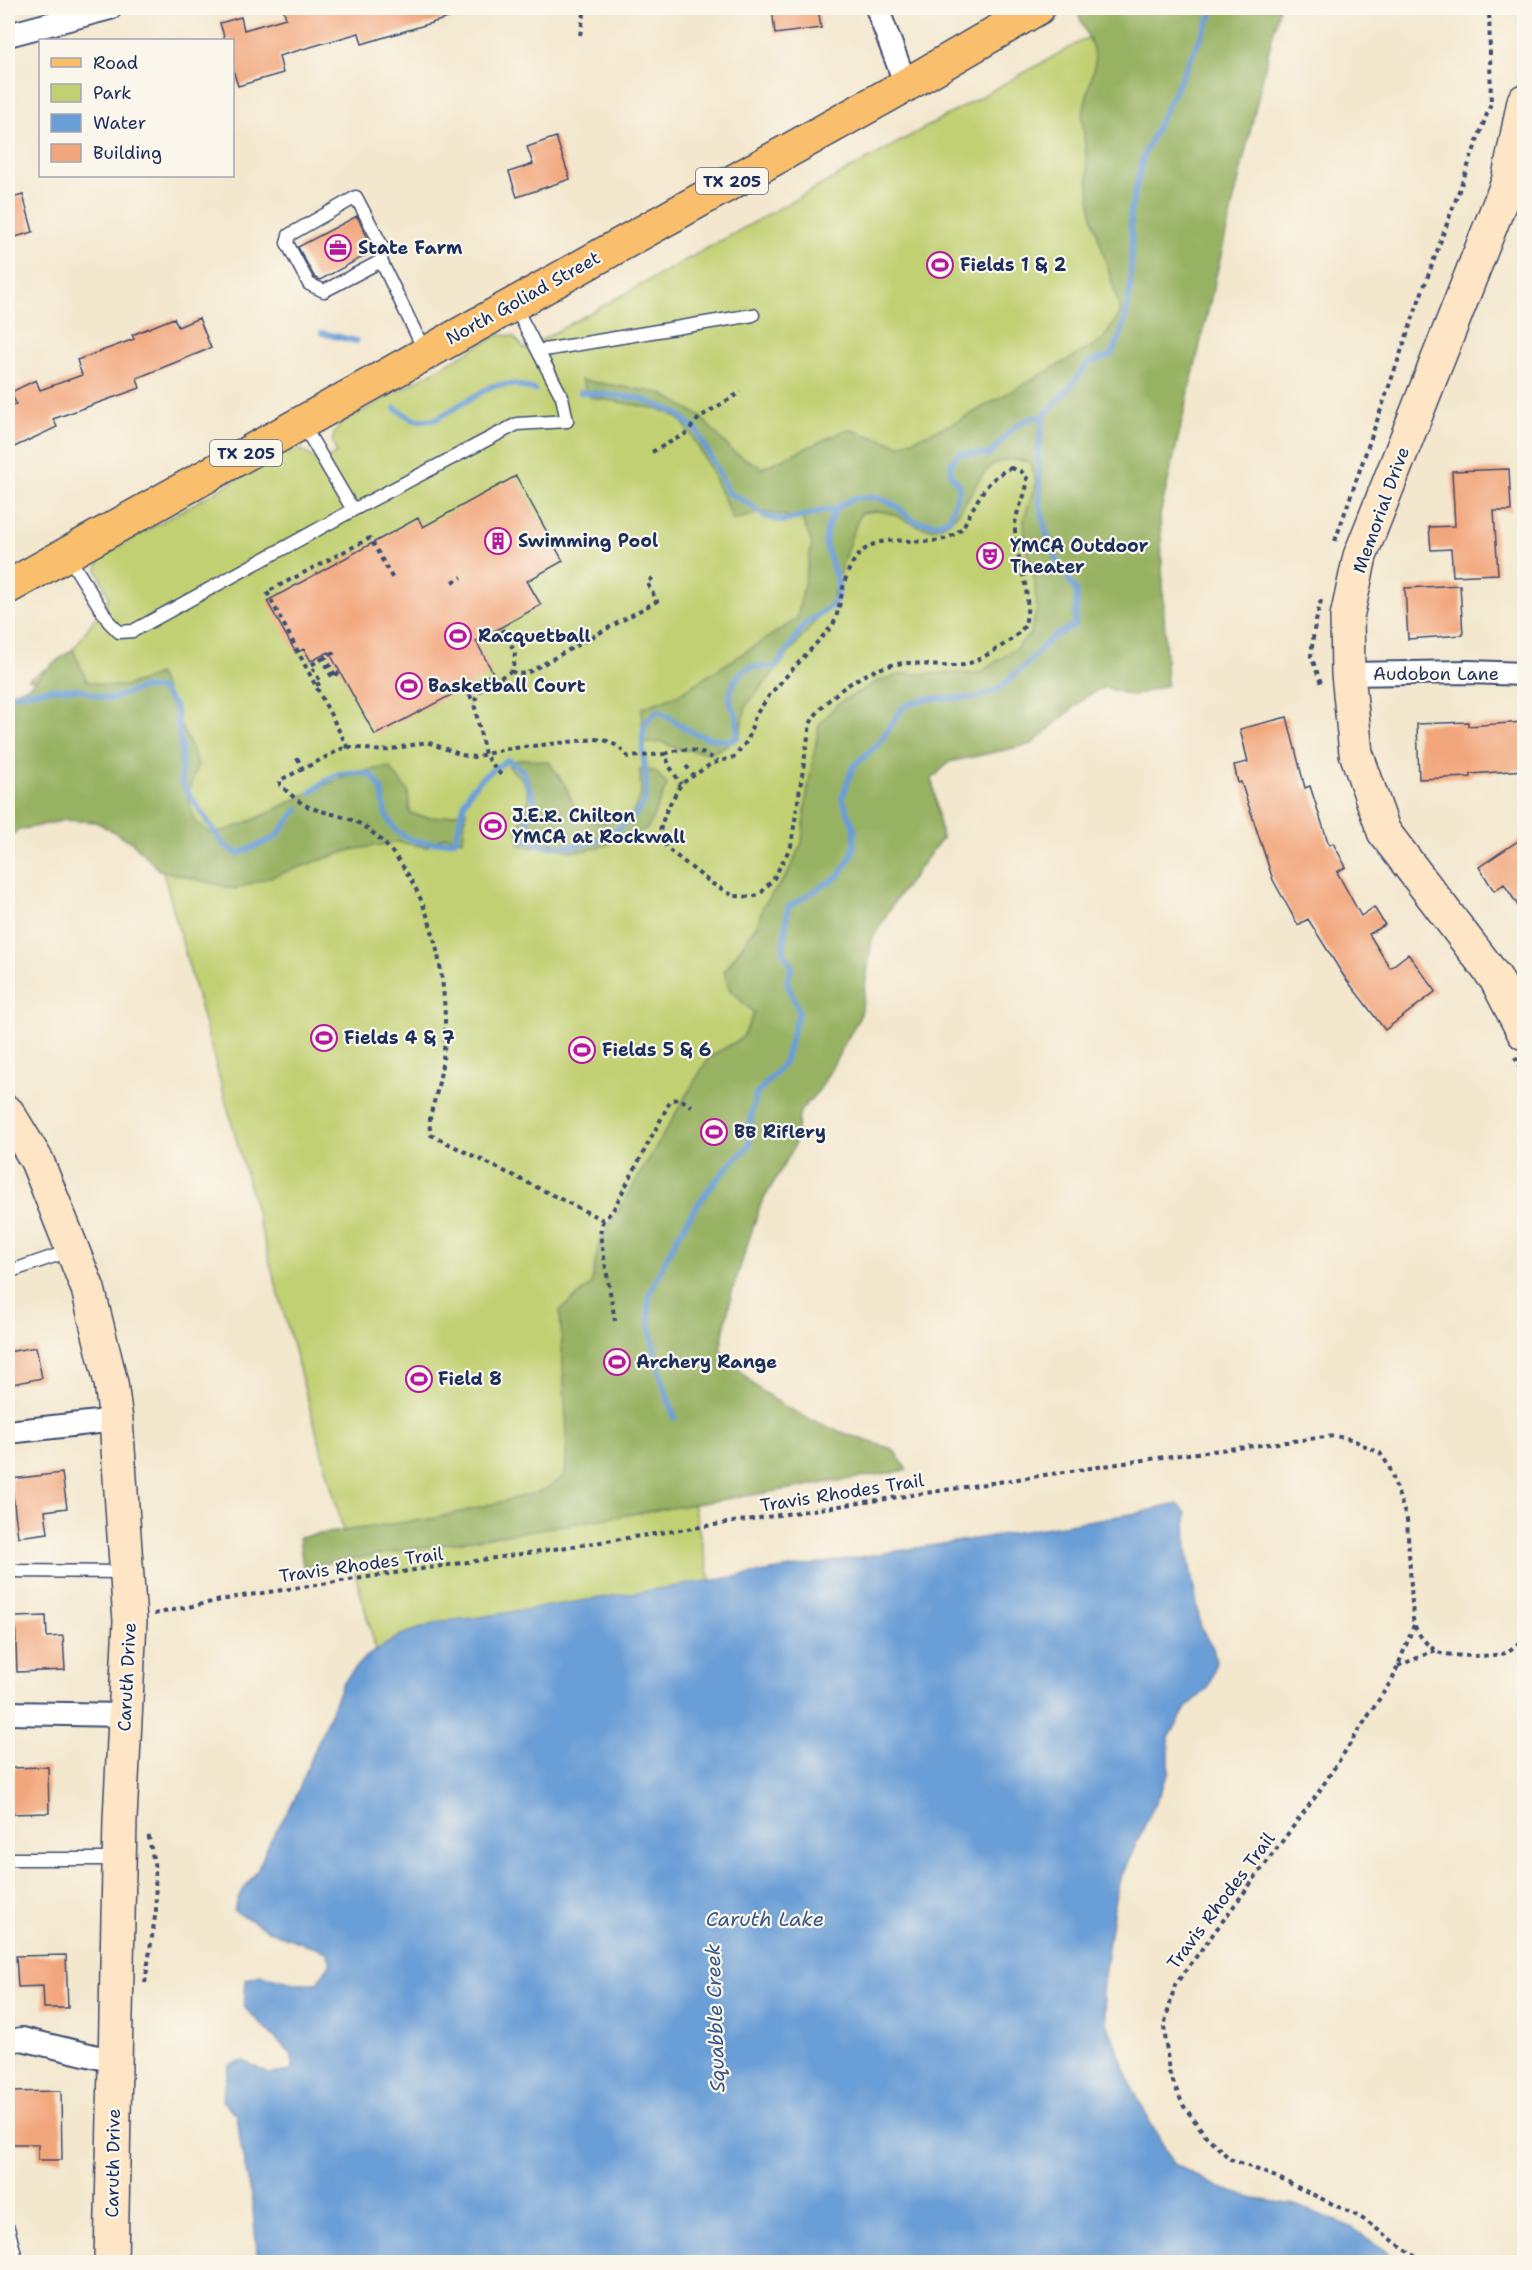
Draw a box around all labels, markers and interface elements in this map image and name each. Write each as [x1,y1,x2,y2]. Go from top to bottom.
legend [39,39,234,177]
text: Road [93,51,138,75]
text: Park [93,81,132,105]
text: Water [93,111,146,135]
text: Building [93,141,162,165]
road number: TX 205 [696,168,768,194]
office icon: State Farm [323,233,353,263]
place label: State Farm [358,236,463,260]
street label: North Goliad Street [441,245,605,350]
sports icon: Fields 1 & 2 [925,250,955,280]
place label: Fields 1 & 2 [960,253,1067,277]
road number: TX 205 [210,440,282,466]
street label: Memorial Drive [1347,443,1415,577]
building icon: Swimming Pool [483,526,513,556]
place label: Swimming Pool [518,529,658,553]
place label: YMCA Outdoor Theater [1010,534,1149,579]
theatre icon: YMCA Outdoor Theater [975,541,1005,571]
sports icon: Racquetball [443,621,473,651]
place label: Racquetball [478,624,591,648]
street label: Audobon Lane [1373,662,1499,686]
sports icon: Basketball Court [394,671,424,701]
place label: Basketball Court [428,674,586,698]
place label: J.E.R. Chilton YMCA at Rockwall [512,804,685,849]
sports icon: J.E.R. Chilton YMCA at Rockwall [478,811,508,841]
sports icon: Fields 4 & 7 [309,1023,339,1053]
place label: Fields 4 & 7 [344,1026,455,1050]
sports icon: Fields 5 & 6 [567,1035,597,1065]
place label: Fields 5 & 6 [602,1038,711,1062]
sports icon: BB Riflery [699,1117,729,1147]
place label: BB Riflery [734,1120,826,1144]
sports icon: Archery Range [602,1347,632,1377]
place label: Archery Range [636,1350,777,1374]
sports icon: Field 8 [404,1364,434,1394]
place label: Field 8 [438,1367,502,1391]
street label: Travis Rhodes Trail [758,1468,926,1518]
street label: Travis Rhodes Trail [277,1542,445,1588]
street label: Caruth Drive [112,1622,142,1732]
street label: Travis Rhodes Trail [1162,1827,1281,1974]
water label: Caruth Lake [706,1906,824,1932]
water label: Squabble Creek [699,1943,731,2093]
street label: Caruth Drive [100,2108,126,2218]

